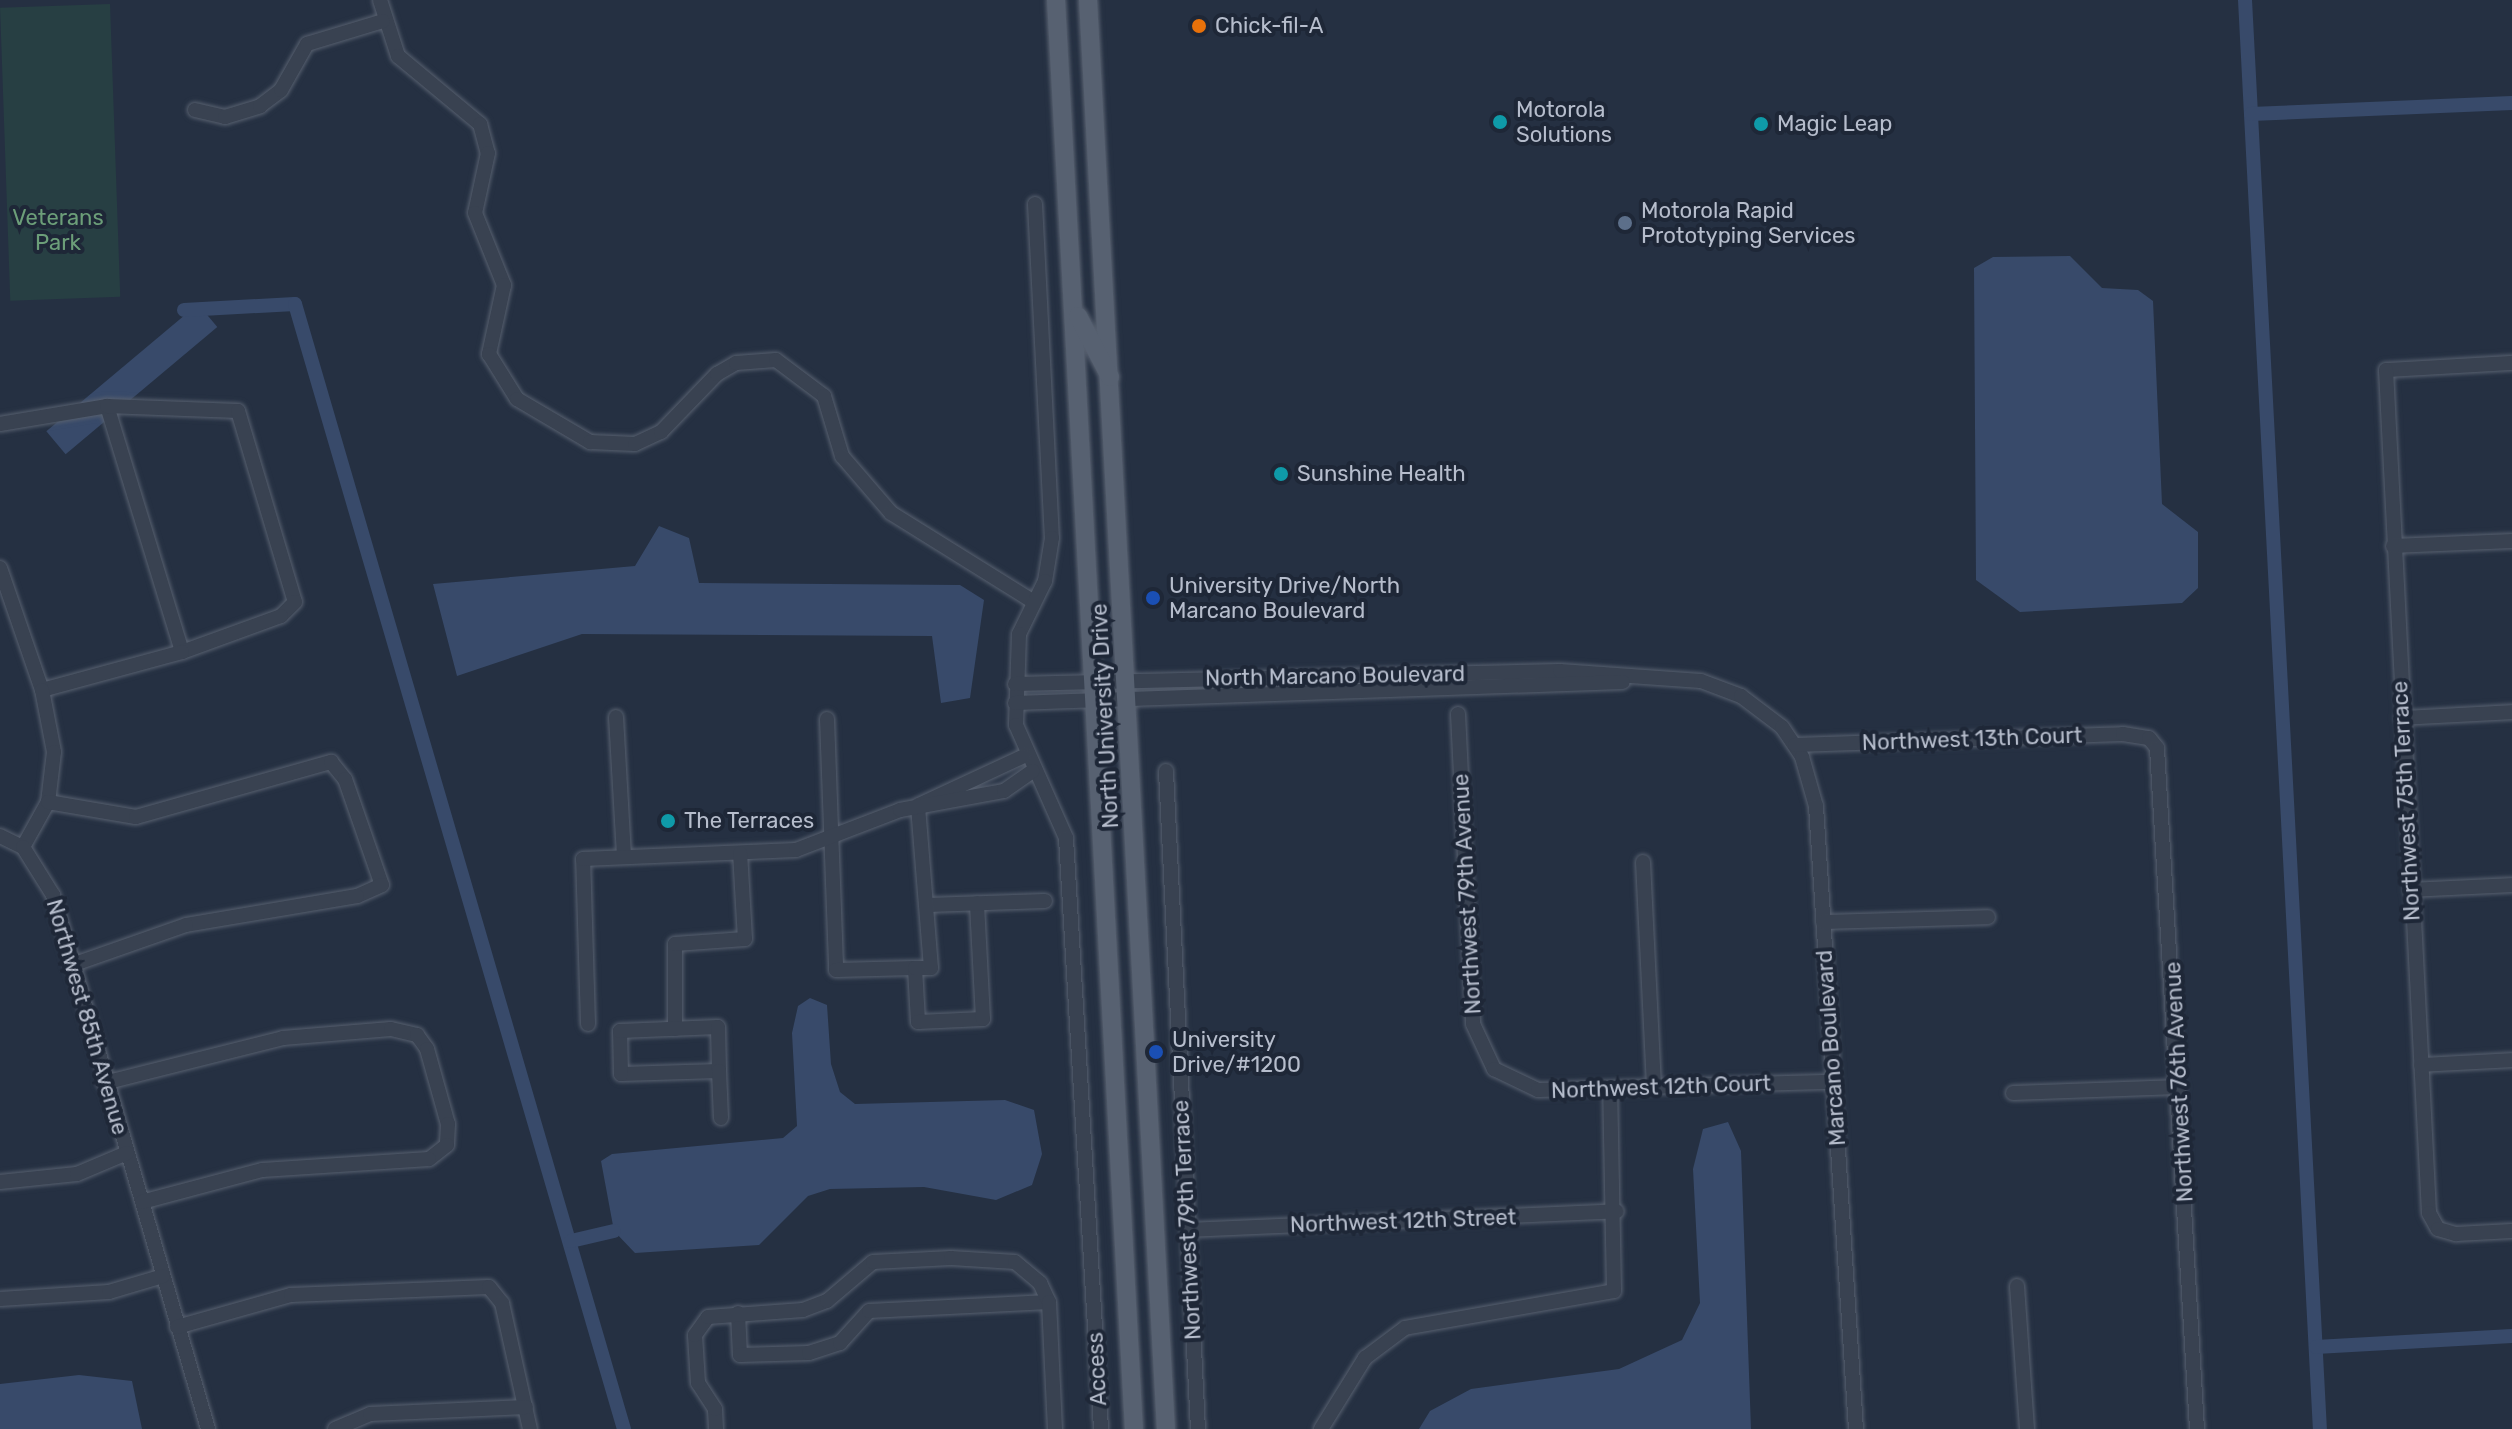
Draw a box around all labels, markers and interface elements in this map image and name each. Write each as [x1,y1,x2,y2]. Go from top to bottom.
place label: Chick-fil-A [1215,13,1323,39]
marker: Chick-fil-A [1190,17,1208,35]
place label: Motorola Solutions [1516,96,1612,148]
place label: Magic Leap [1777,111,1892,137]
marker: Motorola Solutions [1491,113,1509,131]
marker: Magic Leap [1752,115,1770,133]
place label: Motorola Rapid Prototyping Services [1641,197,1856,248]
park label: Veterans Park [12,204,104,256]
marker: Motorola Rapid Prototyping Services [1616,214,1634,232]
place label: Sunshine Health [1297,461,1466,487]
marker: Sunshine Health [1272,465,1290,483]
place label: University Drive/North Marcano Boulevard [1169,572,1401,624]
marker: University Drive/North Marcano Boulevard [1144,589,1162,607]
street label: North University Drive [1086,603,1124,829]
street label: North Marcano Boulevard [1205,661,1465,691]
street label: Northwest 75th Terrace [2387,680,2425,922]
street label: Northwest 13th Court [1861,722,2083,756]
street label: Northwest 79th Avenue [1447,773,1487,1015]
place label: The Terraces [684,808,815,834]
marker: The Terraces [659,812,677,830]
street label: Northwest 85th Avenue [41,896,133,1138]
street label: Marcano Boulevard [1811,949,1851,1147]
street label: Northwest 76th Avenue [2160,961,2198,1203]
place label: University Drive/#1200 [1172,1026,1301,1078]
marker: University Drive/#1200 [1147,1043,1165,1061]
street label: Northwest 12th Court [1551,1070,1771,1104]
street label: Northwest 79th Terrace [1168,1099,1206,1341]
street label: Northwest 12th Street [1289,1204,1517,1238]
street label: Access [1082,1332,1112,1406]

